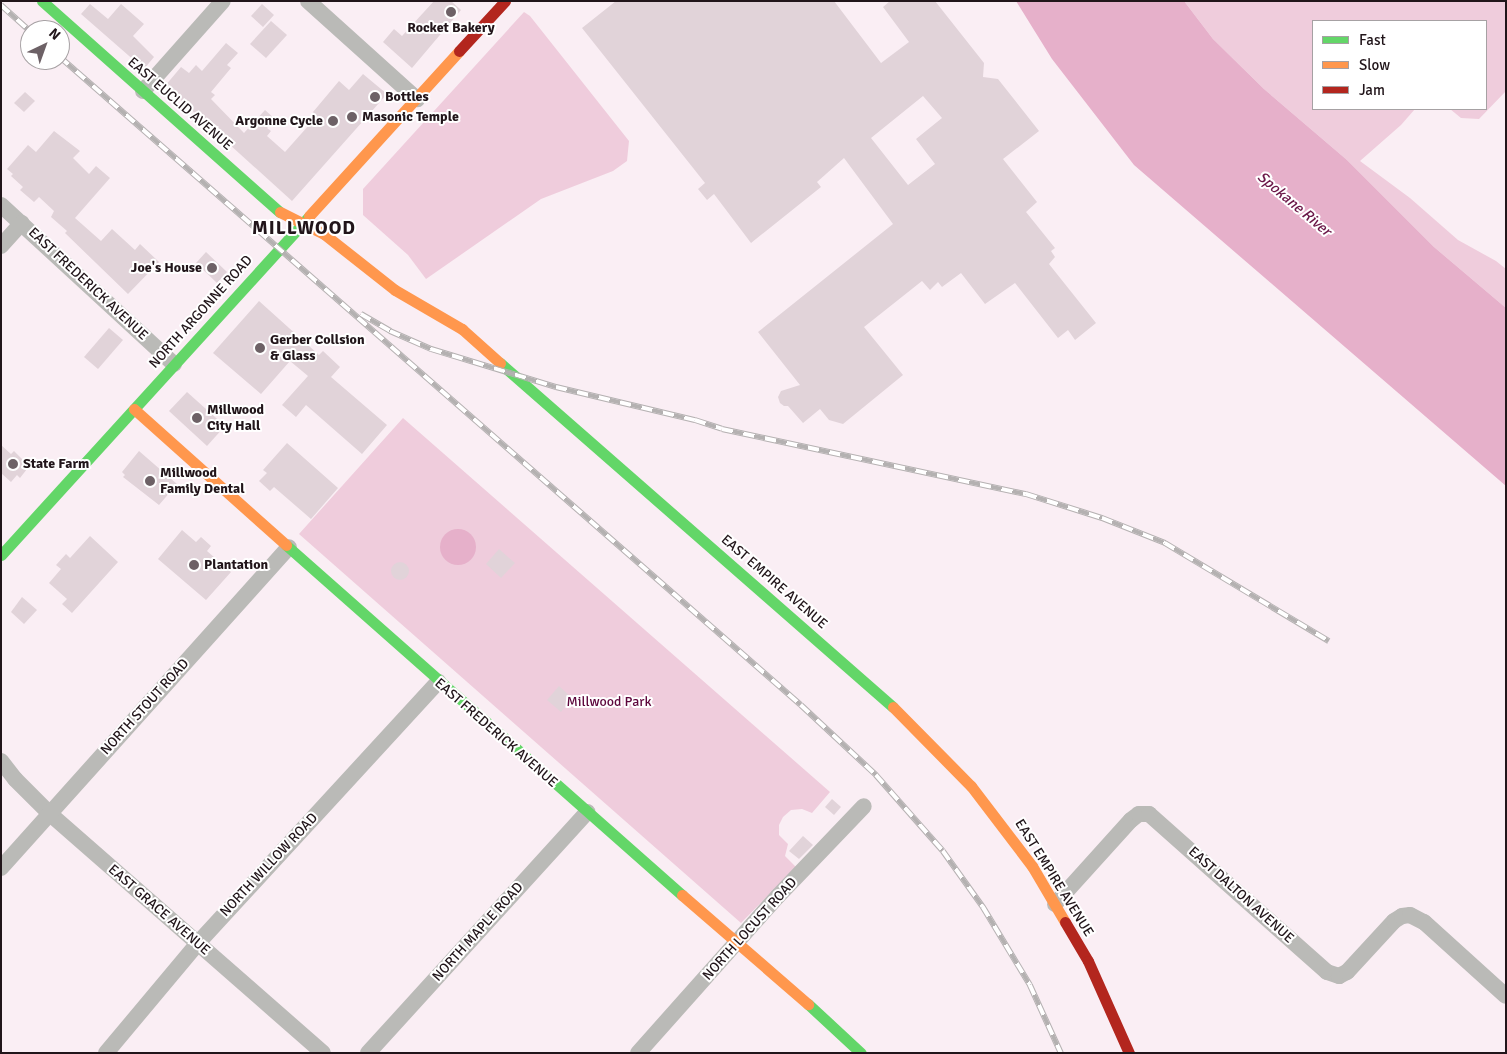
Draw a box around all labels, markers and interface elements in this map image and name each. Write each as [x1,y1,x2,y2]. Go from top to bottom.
marker: Rocket Bakery [445,6,457,18]
north arrow [20,20,70,70]
place label: Rocket Bakery [407,20,495,36]
legend [1312,20,1487,110]
text: N [45,25,64,44]
text: Fast [1359,31,1386,49]
street label: EAST EUCLID AVENUE [124,54,236,154]
text: Slow [1359,56,1390,74]
text: Jam [1359,81,1385,99]
place label: Bottles [385,89,429,105]
marker: Bottles [369,91,381,103]
place label: Masonic Temple [362,109,459,125]
marker: Masonic Temple [346,111,358,123]
place label: Argonne Cycle [235,113,323,129]
marker: Argonne Cycle [327,115,339,127]
water label: Spokane River [1253,168,1335,240]
district label: MILLWOOD [251,218,357,240]
street label: EAST FREDERICK AVENUE [25,224,151,344]
street label: NORTH ARGONNE ROAD [146,252,256,372]
place label: Joe's House [131,260,202,276]
marker: Joe's House [206,262,218,274]
place label: Gerber Collsion & Glass [270,332,365,364]
marker: Gerber Collsion & Glass [254,342,266,354]
place label: Millwood City Hall [207,402,264,434]
marker: Millwood City Hall [191,412,203,424]
place label: State Farm [23,456,89,472]
marker: State Farm [7,458,19,470]
place label: Millwood Family Dental [160,465,245,498]
marker: Millwood Family Dental [144,475,156,487]
street label: EAST EMPIRE AVENUE [717,531,831,633]
place label: Plantation [204,557,268,573]
marker: Plantation [188,559,200,571]
street label: NORTH STOUT ROAD [97,655,193,759]
street label: EAST FREDERICK AVENUE [431,675,561,791]
park label: Millwood Park [567,694,651,710]
street label: NORTH WILLOW ROAD [217,810,321,920]
street label: EAST EMPIRE AVENUE [1011,816,1097,940]
street label: EAST DALTON AVENUE [1185,843,1297,947]
street label: EAST GRACE AVENUE [105,861,213,959]
street label: NORTH LOCUST ROAD [699,874,801,984]
street label: NORTH MAPLE ROAD [429,879,527,985]

